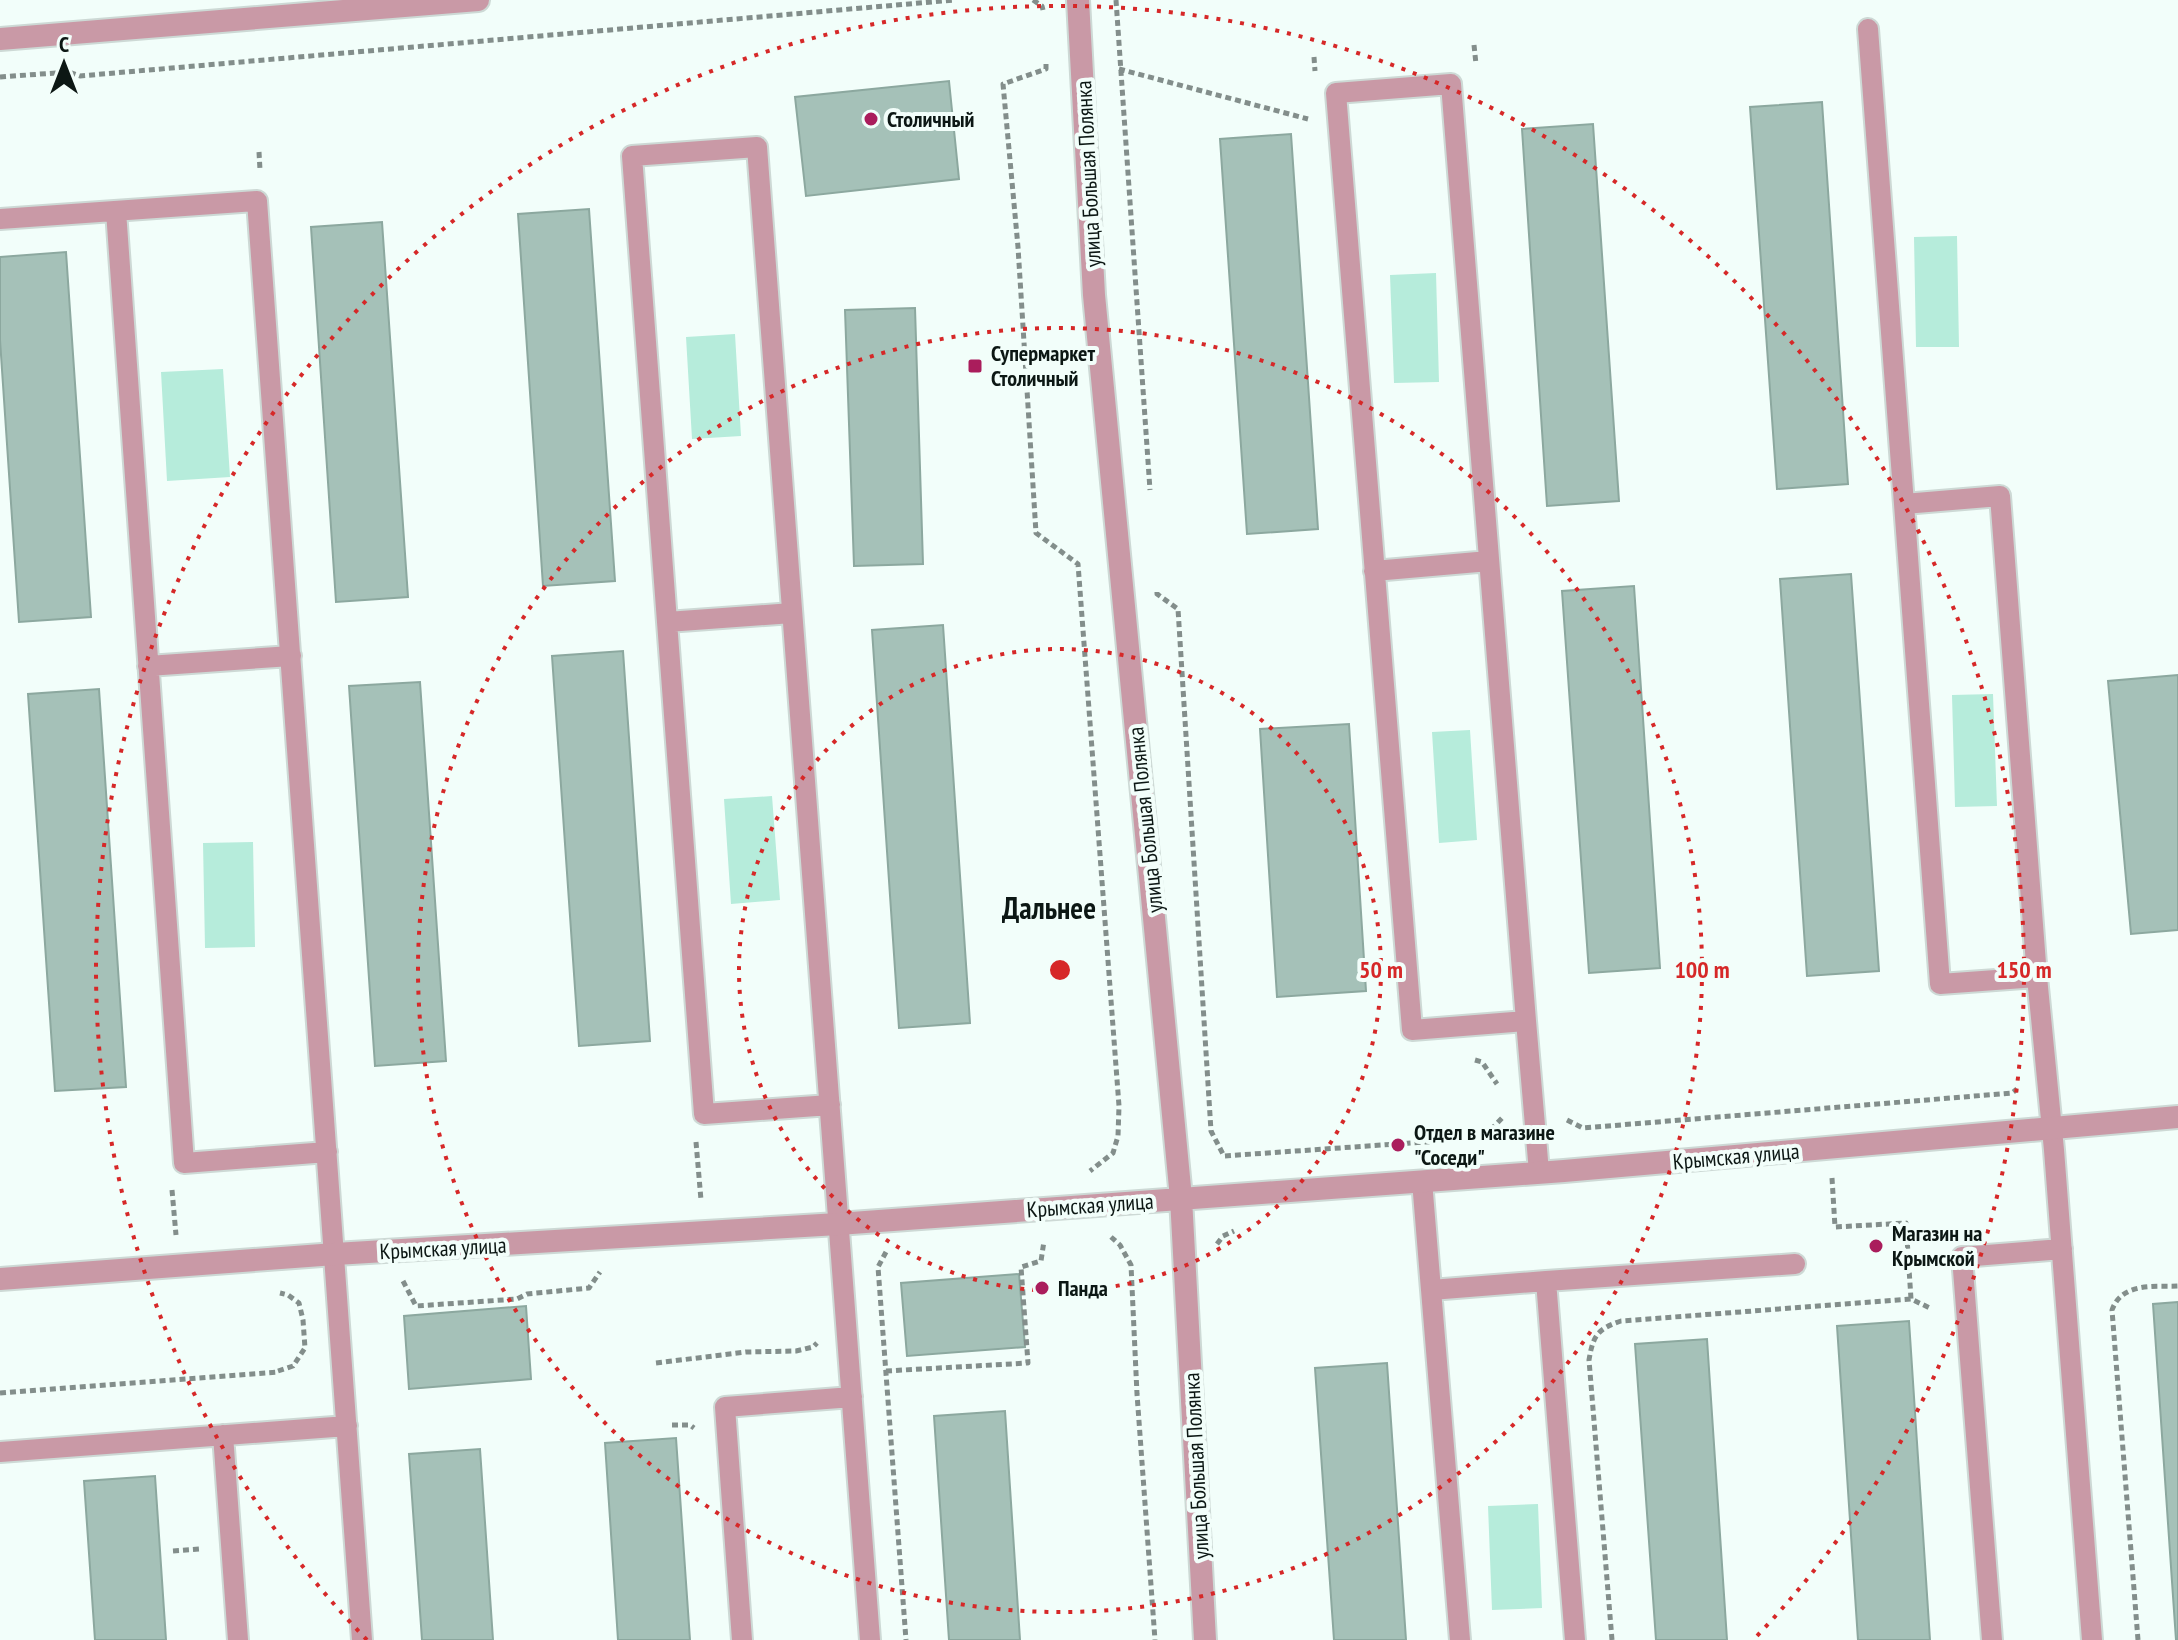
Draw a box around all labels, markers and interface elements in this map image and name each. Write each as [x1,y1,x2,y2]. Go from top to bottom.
north arrow [24,24,104,104]
text: С [59,30,69,58]
street label: улица Большая Полянка [1069,80,1107,268]
place label: Столичный [887,105,974,133]
marker: Столичный [862,110,880,128]
place label: Супермаркет Столичный [991,339,1095,392]
marker: Супермаркет Столичный [966,357,984,375]
street label: улица Большая Полянка [1121,726,1169,914]
district label: Дальнее [1002,888,1096,927]
text: 50 m [1359,954,1403,985]
text: 100 m [1674,954,1730,985]
text: 150 m [1996,954,2052,985]
centre of rings [1046,956,1074,984]
place label: Отдел в магазине "Соседи" [1414,1118,1555,1171]
marker: Отдел в магазине "Соседи" [1389,1136,1407,1154]
street label: Крымская улица [1671,1137,1801,1175]
street label: Крымская улица [1026,1187,1154,1223]
place label: Магазин на Крымской [1892,1219,1982,1272]
street label: Крымская улица [379,1231,507,1265]
marker: Магазин на Крымской [1867,1237,1885,1255]
place label: Панда [1058,1274,1108,1302]
marker: Панда [1033,1279,1051,1297]
street label: улица Большая Полянка [1177,1372,1215,1560]

